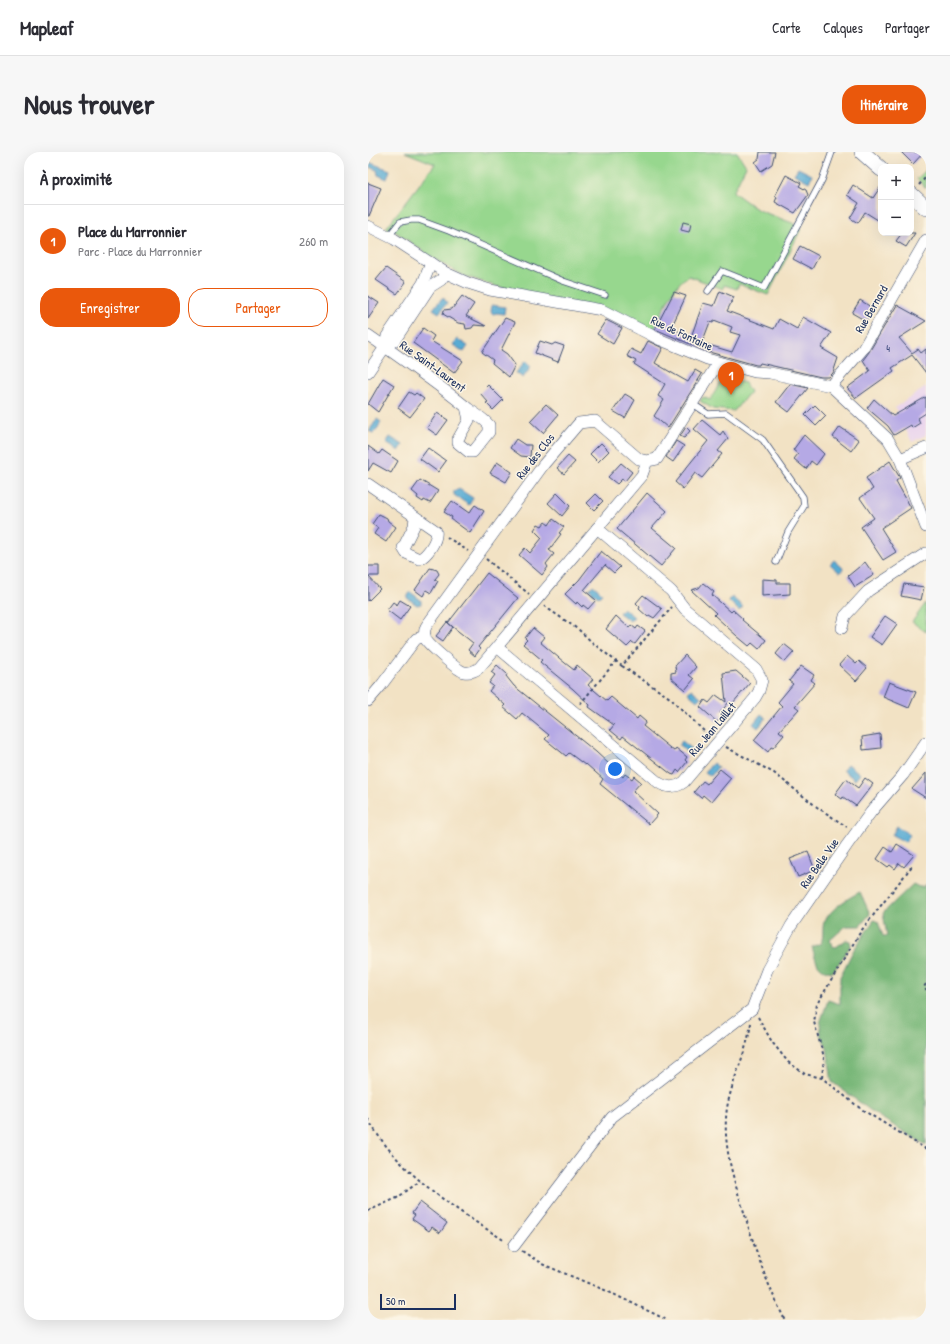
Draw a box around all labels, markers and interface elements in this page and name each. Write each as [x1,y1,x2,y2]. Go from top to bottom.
text: Mapleaf [20,15,74,41]
text: Carte [772,18,801,37]
text: Calques [823,18,863,37]
text: Partager [885,18,930,37]
text: Nous trouver [24,85,155,123]
button: Itinéraire [842,85,926,124]
map controls [878,164,914,236]
button: + [878,164,914,200]
text: À proximité [40,167,112,190]
button: − [878,200,914,236]
text: Place du Marronnier [78,221,187,242]
text: 1 [51,232,55,250]
text: 260 m [299,232,328,250]
text: Parc · Place du Marronnier [78,242,202,260]
street label: Rue Bernard [850,282,892,336]
button: Enregistrer [40,288,180,327]
button: Partager [188,288,328,327]
street label: Rue de Fontaine [648,311,716,355]
street label: Rue Saint-Laurent [396,336,470,396]
house number: 4 [886,342,890,355]
pin: 1 [718,362,744,395]
street label: Rue des Clos [512,429,559,482]
street label: Rue Jean Laillet [684,698,740,760]
your location [605,759,625,779]
street label: Rue Belle Vue [795,834,843,892]
scale bar [380,1292,456,1311]
text: 50 m [386,1294,406,1308]

